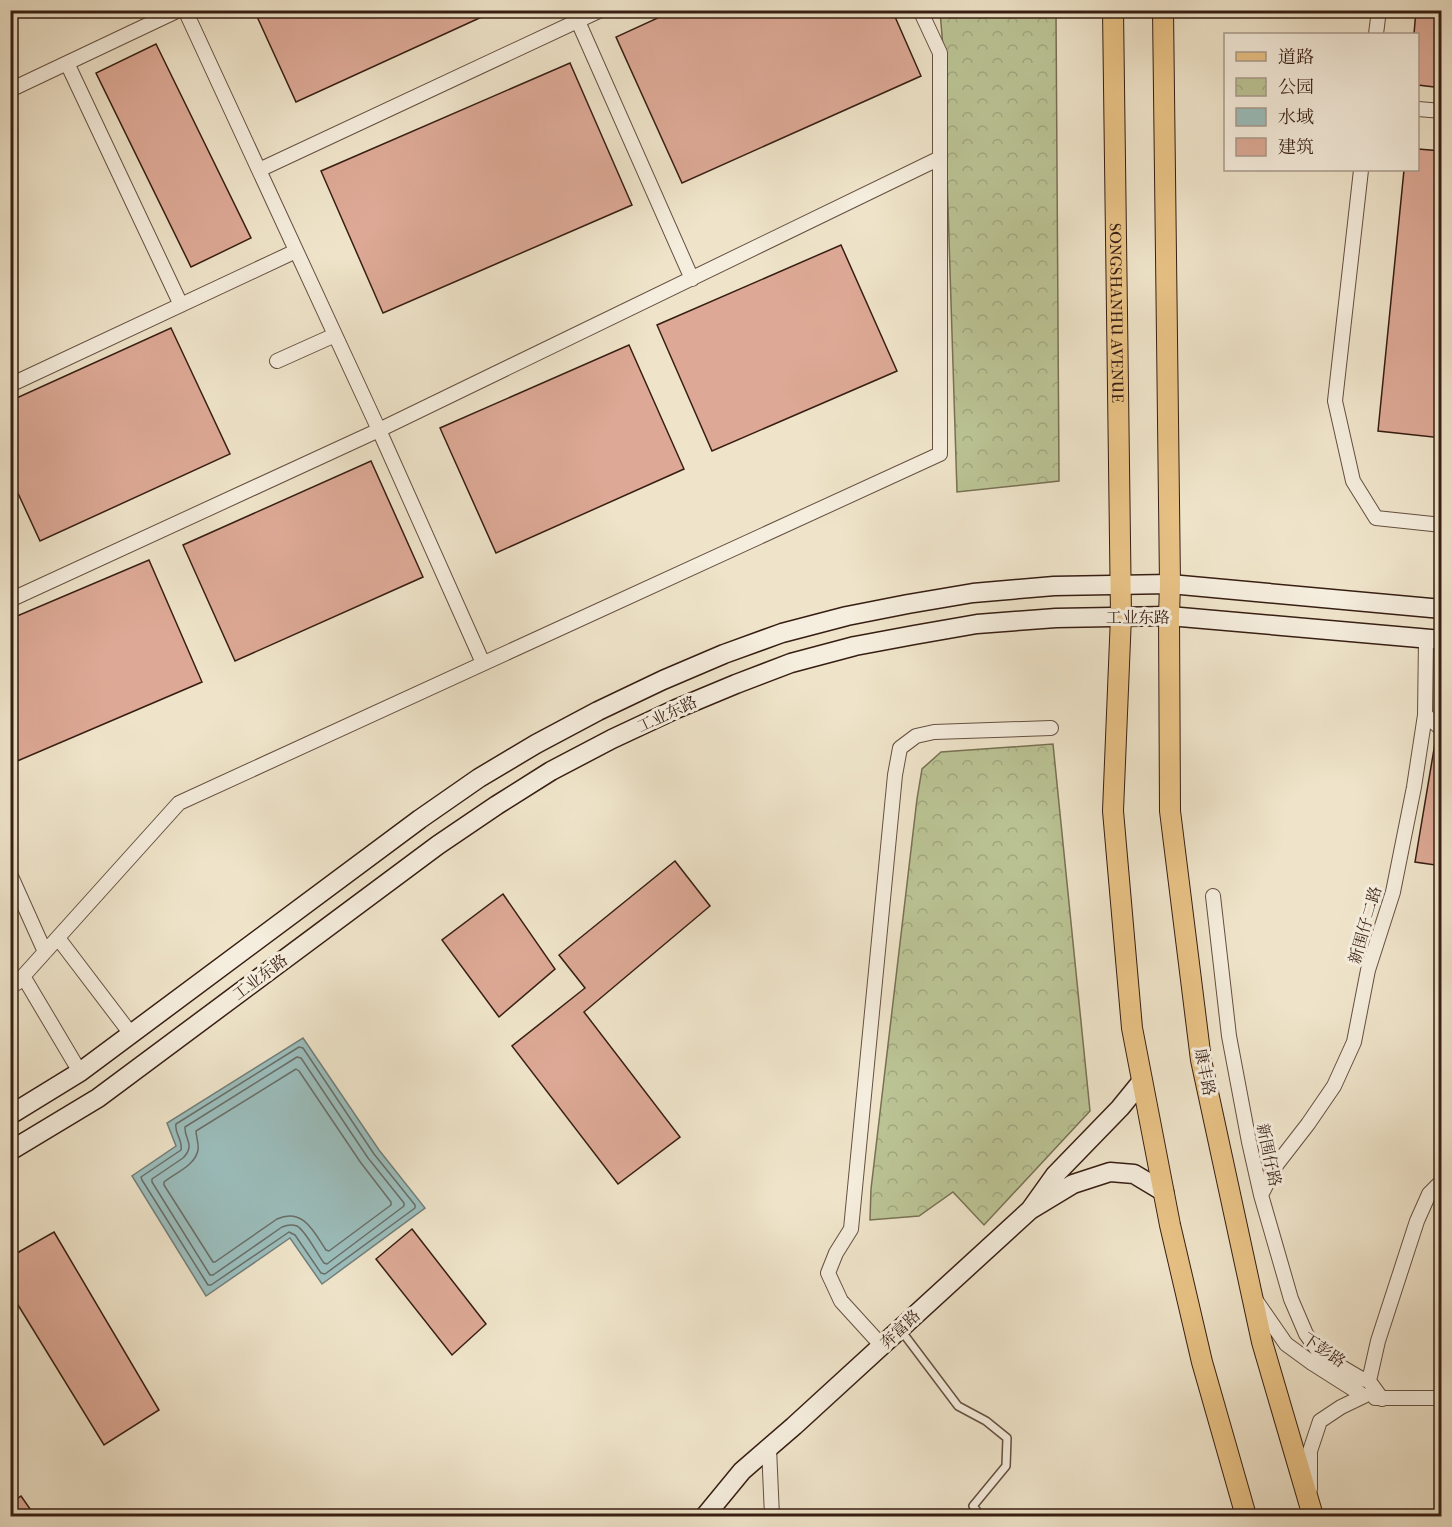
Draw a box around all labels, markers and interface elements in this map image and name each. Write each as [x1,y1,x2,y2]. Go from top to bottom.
legend [1224,33,1419,171]
text: 道路 [1278,47,1314,68]
text: 公园 [1278,77,1314,98]
text: 水域 [1278,107,1314,128]
text: 建筑 [1278,137,1314,158]
street label: SONGSHANHU AVENUE [1106,223,1128,403]
street label: 工业东路 [1106,608,1170,627]
street label: 工业东路 [634,692,700,736]
street label: 新围仔二路 [1345,884,1385,966]
street label: 工业东路 [229,950,291,1004]
street label: 康丰路 [1191,1047,1219,1097]
street label: 新围仔路 [1253,1122,1285,1188]
street label: 奔富路 [876,1306,924,1352]
street label: 下彭路 [1299,1329,1349,1371]

